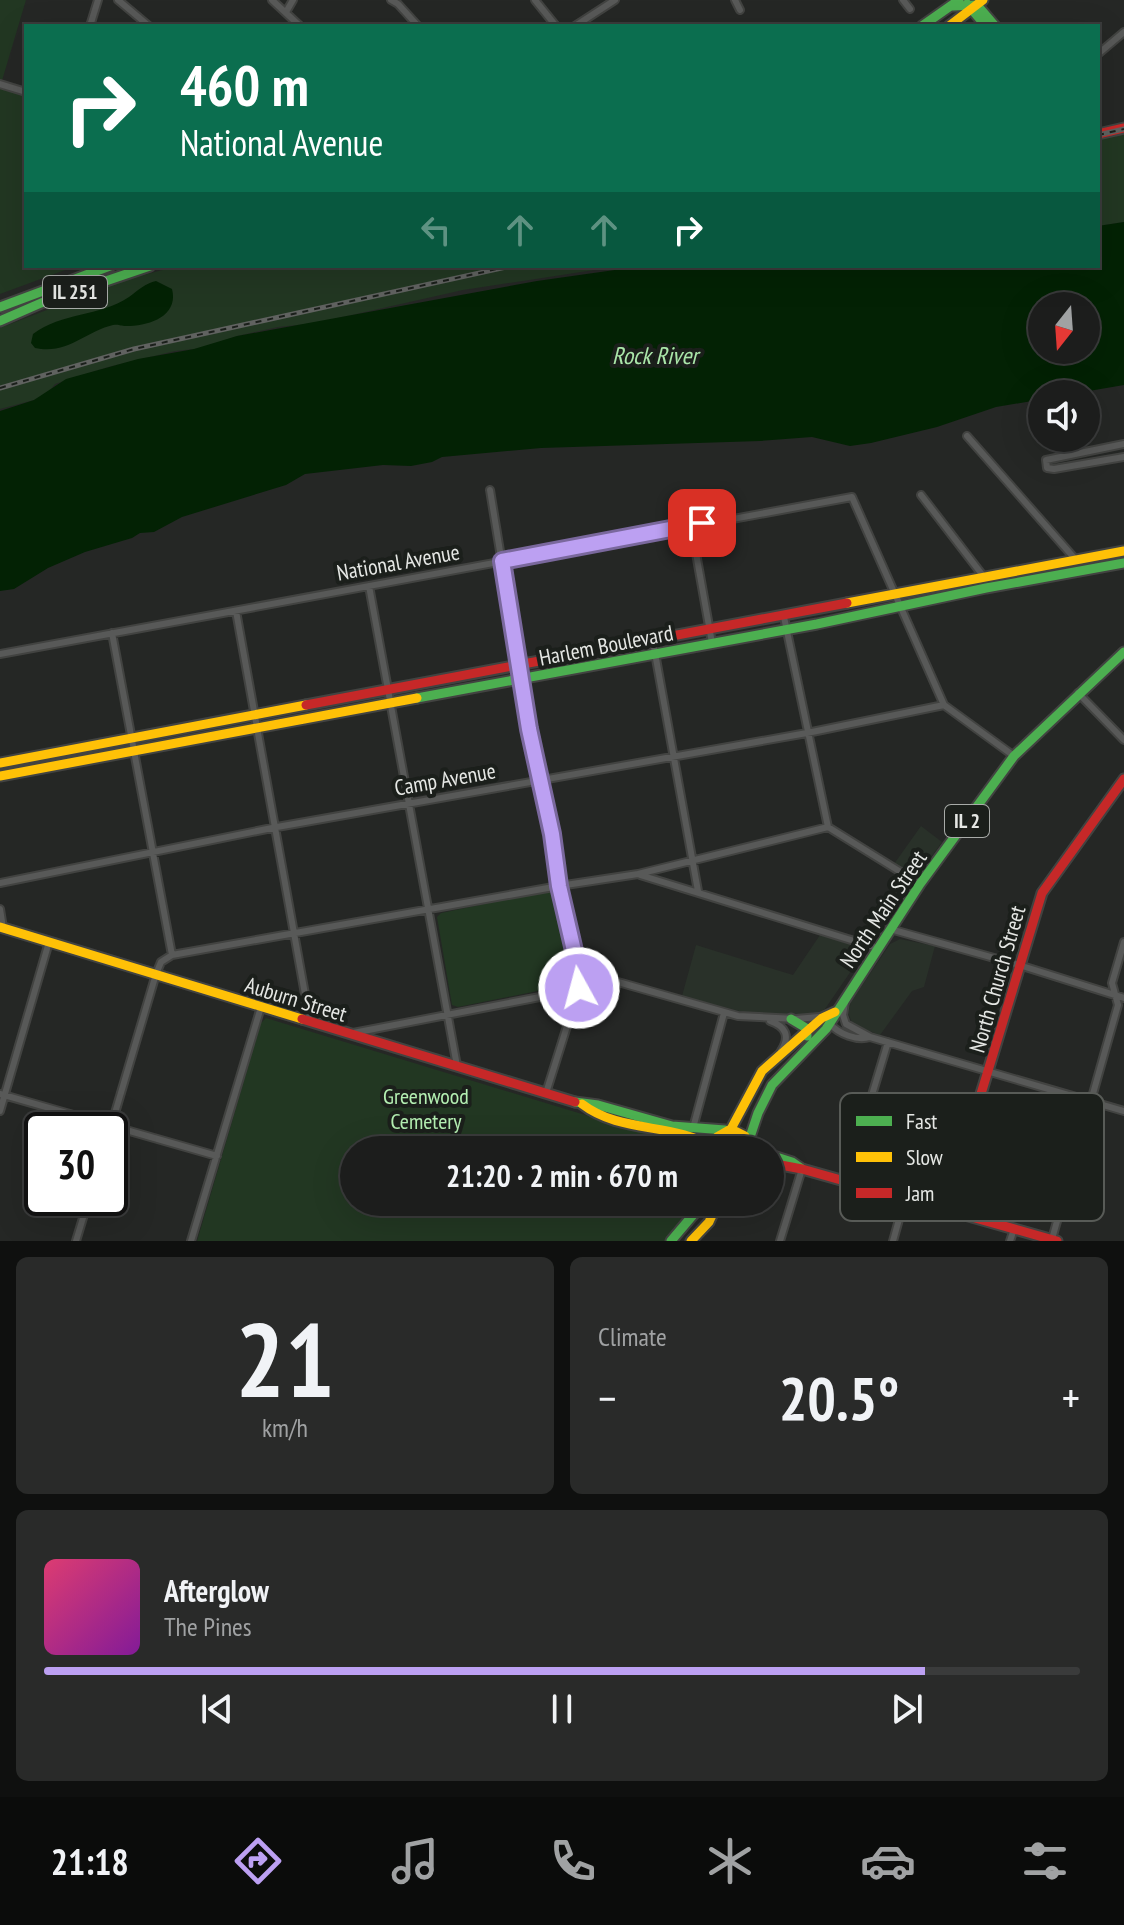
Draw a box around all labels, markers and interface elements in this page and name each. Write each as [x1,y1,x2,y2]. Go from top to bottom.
text: 460 m [180,49,309,121]
icon: right [48,56,152,160]
text: National Avenue [180,119,383,166]
icon: left [414,208,458,252]
icon: ahead [498,208,542,252]
icon: ahead [582,208,626,252]
icon: right [666,208,710,252]
road number: IL 251 [43,276,107,308]
north arrow [1028,292,1100,364]
map controls [1028,292,1100,452]
water label: Rock River [612,340,701,371]
button: sound [1028,380,1100,452]
pin [668,489,736,557]
icon: arrive [680,501,724,545]
street label: National Avenue [334,537,462,587]
street label: Harlem Boulevard [537,618,675,672]
street label: Camp Avenue [392,756,498,802]
road number: IL 2 [945,805,989,837]
street label: North Main Street [833,845,933,973]
street label: North Church Street [963,902,1031,1056]
position arrow [537,946,621,1030]
street label: Auburn Street [242,970,350,1028]
park label: Greenwood Cemetery [383,1082,469,1135]
legend [840,1093,1104,1221]
text: Fast [906,1107,937,1135]
speed limit sign: 30 [24,1112,128,1216]
text: Slow [906,1143,943,1171]
text: 21:20 · 2 min · 670 m [446,1156,678,1195]
text: Jam [905,1179,934,1207]
text: 21 [235,1291,335,1426]
text: Climate [598,1320,667,1353]
text: 20.5° [779,1359,899,1437]
text: − [598,1369,616,1426]
text: + [1062,1369,1080,1426]
text: km/h [262,1411,308,1444]
text: Afterglow [164,1571,269,1610]
text: The Pines [164,1610,252,1643]
icon: previous [195,1687,239,1731]
icon: pause [540,1687,584,1731]
icon: next [885,1687,929,1731]
icon: directions [230,1833,286,1889]
icon: music [387,1833,443,1889]
icon: phone [545,1833,601,1889]
icon: climate [702,1833,758,1889]
icon: car [860,1833,916,1889]
icon: filters [1017,1833,1073,1889]
text: 21:18 [51,1838,129,1885]

